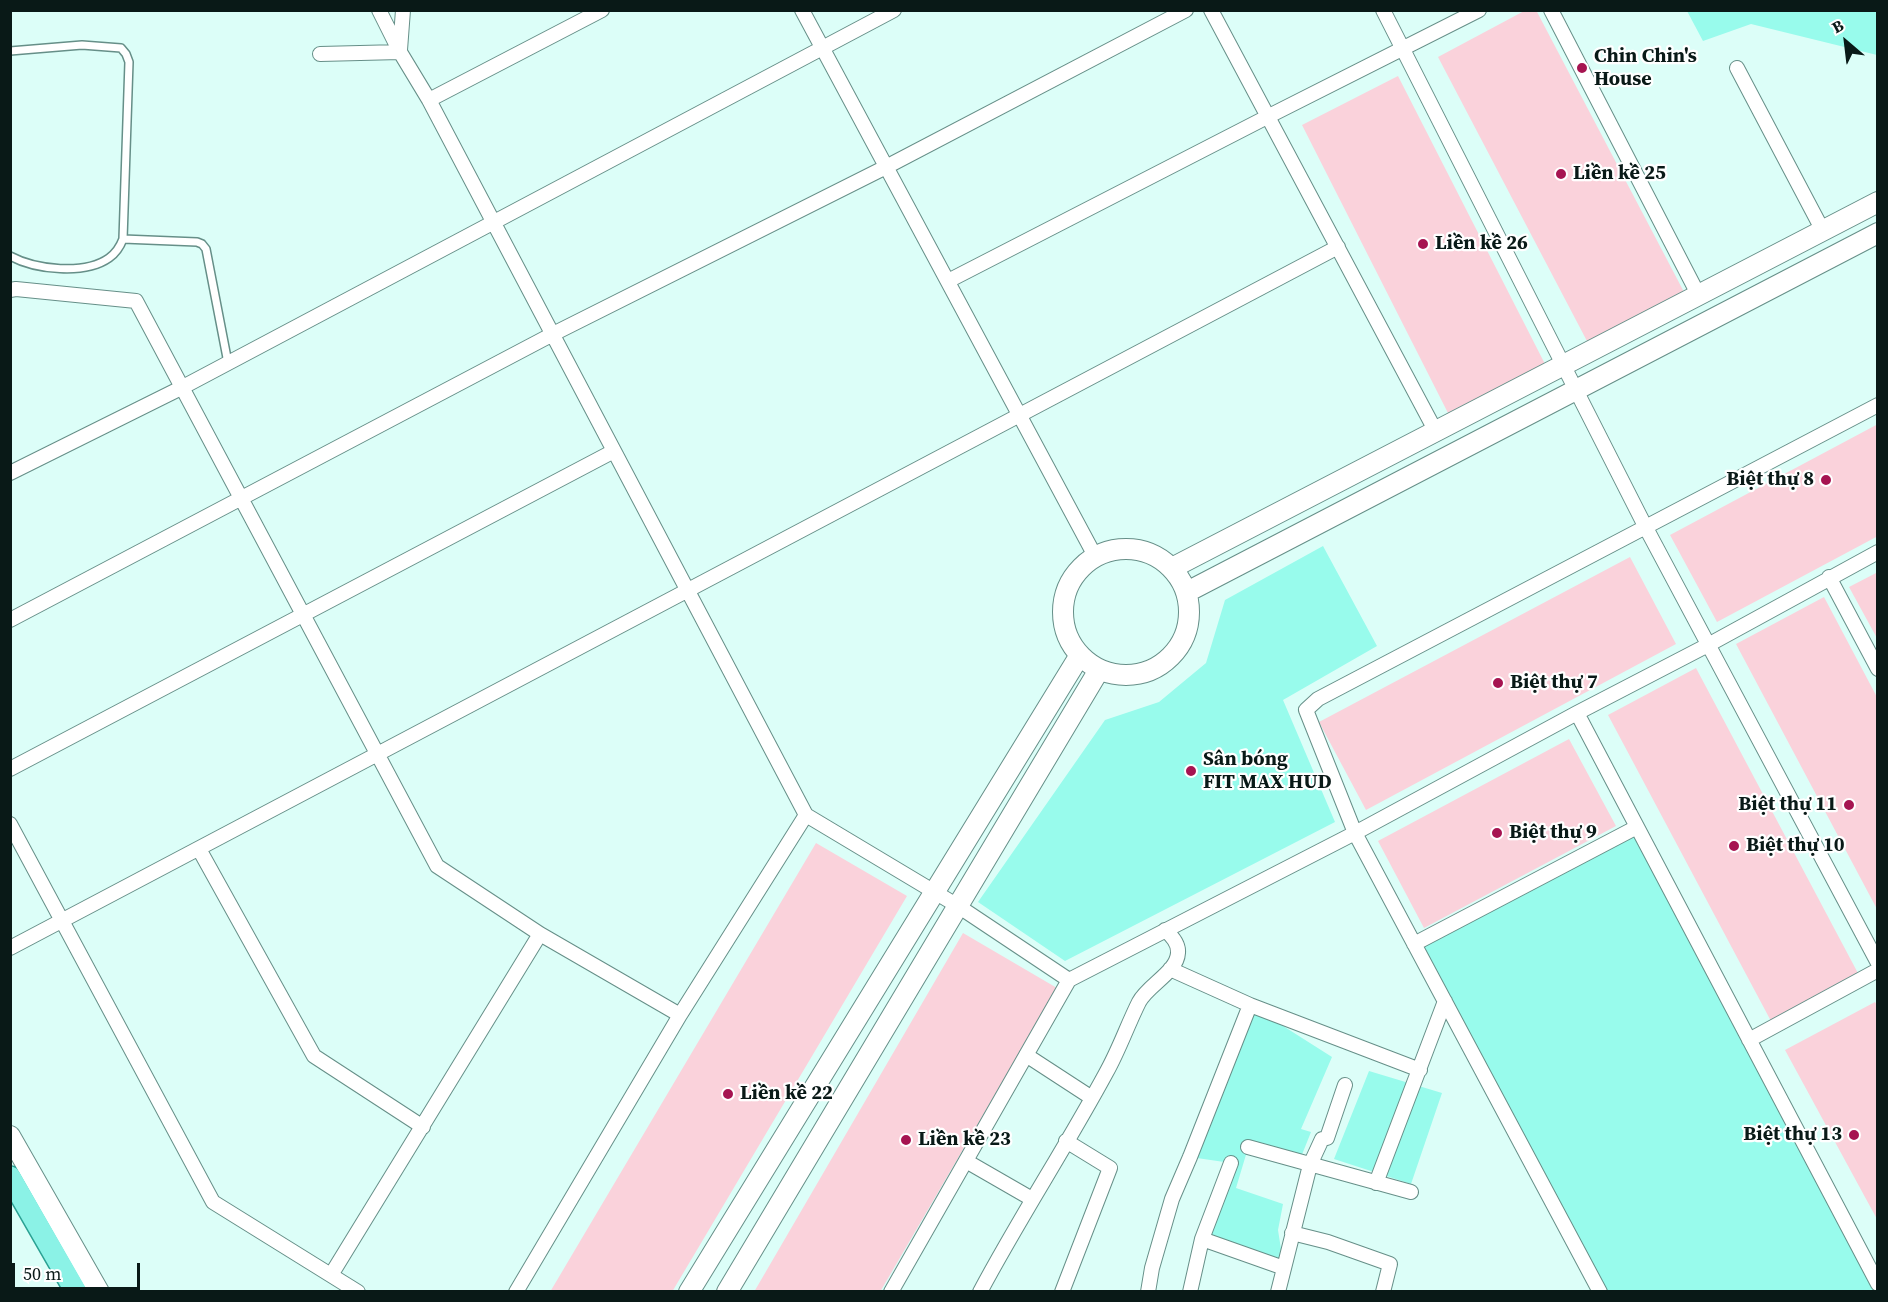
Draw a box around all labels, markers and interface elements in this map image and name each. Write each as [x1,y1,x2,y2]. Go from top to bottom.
north arrow [1816,12,1876,72]
text: B [1828,14,1847,38]
place label: Chin Chin's House [1594,45,1697,92]
marker: Chin Chin's House [1575,61,1589,75]
place label: Liền kề 25 [1573,162,1666,186]
marker: Liền kề 25 [1554,167,1568,181]
place label: Liền kề 26 [1435,232,1528,256]
marker: Liền kề 26 [1416,237,1430,251]
place label: Biệt thự 8 [1726,468,1814,492]
marker: Biệt thự 8 [1819,473,1833,487]
place label: Biệt thự 7 [1510,671,1598,695]
marker: Biệt thự 7 [1491,676,1505,690]
place label: Sân bóng FIT MAX HUD [1203,748,1332,795]
marker: Sân bóng FIT MAX HUD [1184,764,1198,778]
place label: Biệt thự 11 [1738,793,1837,817]
marker: Biệt thự 11 [1842,798,1856,812]
place label: Biệt thự 9 [1509,821,1597,845]
marker: Biệt thự 9 [1490,826,1504,840]
place label: Biệt thự 10 [1746,834,1845,858]
marker: Biệt thự 10 [1727,839,1741,853]
place label: Liền kề 22 [740,1082,833,1106]
marker: Liền kề 22 [721,1087,735,1101]
place label: Biệt thự 13 [1743,1123,1842,1147]
place label: Liền kề 23 [918,1128,1011,1152]
marker: Biệt thự 13 [1847,1128,1861,1142]
marker: Liền kề 23 [899,1133,913,1147]
scale bar [15,1251,142,1289]
text: 50 m [23,1261,61,1286]

